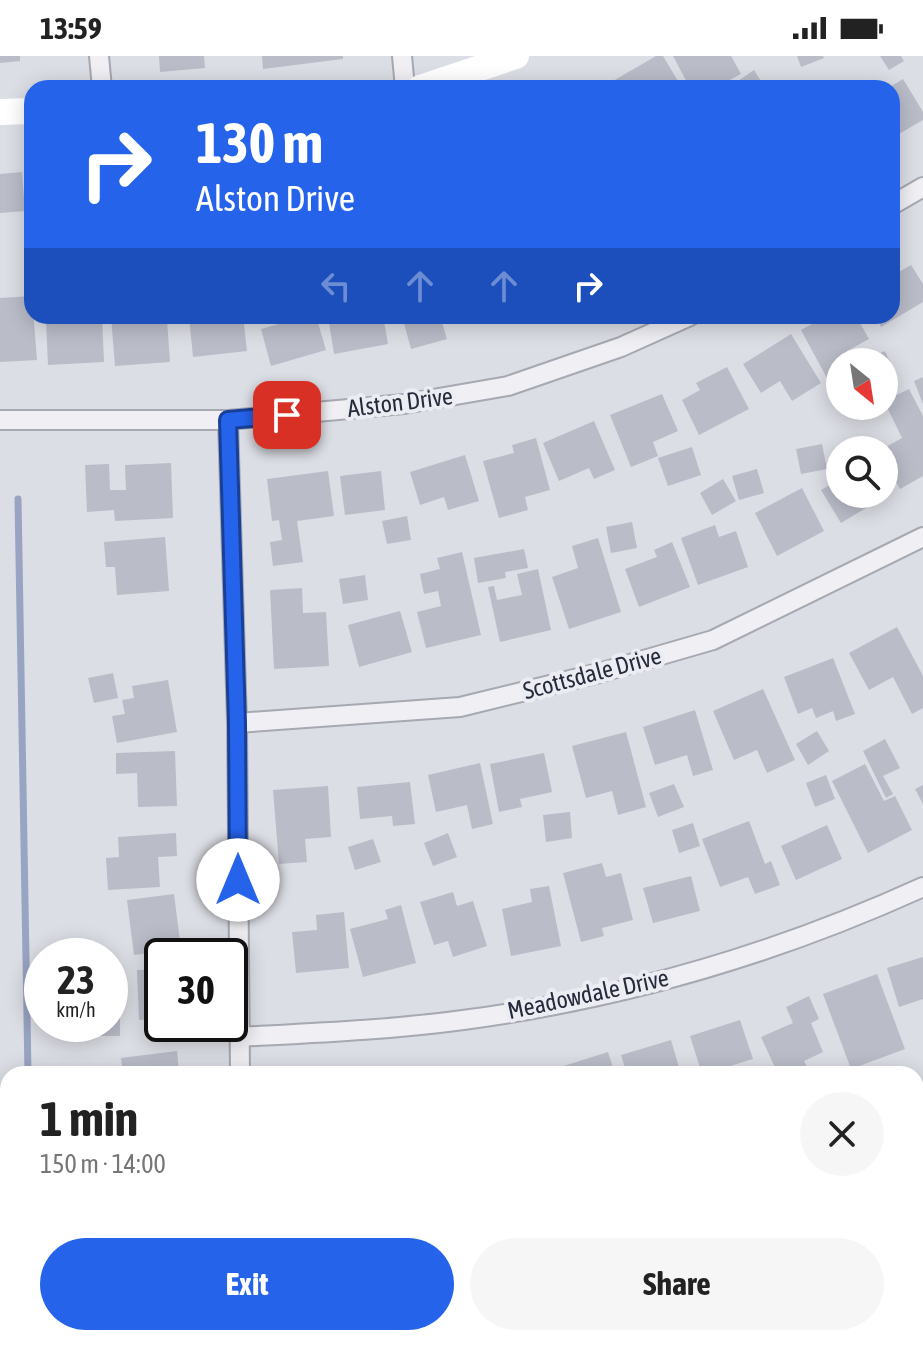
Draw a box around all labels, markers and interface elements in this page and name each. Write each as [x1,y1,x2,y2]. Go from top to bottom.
text: 13:59 [40,11,102,45]
text: 130 m [196,111,323,175]
icon: right [64,112,168,216]
text: Alston Drive [196,177,355,219]
icon: left [314,264,358,308]
icon: ahead [398,264,442,308]
icon: ahead [482,264,526,308]
icon: right [566,264,610,308]
north arrow [826,348,898,420]
map controls [826,348,898,508]
pin [253,381,321,449]
street label: Alston Drive [346,382,454,422]
icon: arrive [265,393,309,437]
button: search [826,436,898,508]
street label: Scottsdale Drive [520,642,664,704]
position arrow [196,838,280,922]
speed limit sign: 30 [144,938,248,1042]
text: 23 [57,957,95,1002]
street label: Meadowdale Drive [505,964,671,1024]
text: km/h [56,998,96,1021]
text: 1 min [40,1091,138,1146]
button: close [800,1092,884,1176]
text: 150 m · 14:00 [40,1149,166,1179]
button: Exit [40,1238,454,1330]
button: Share [470,1238,884,1330]

